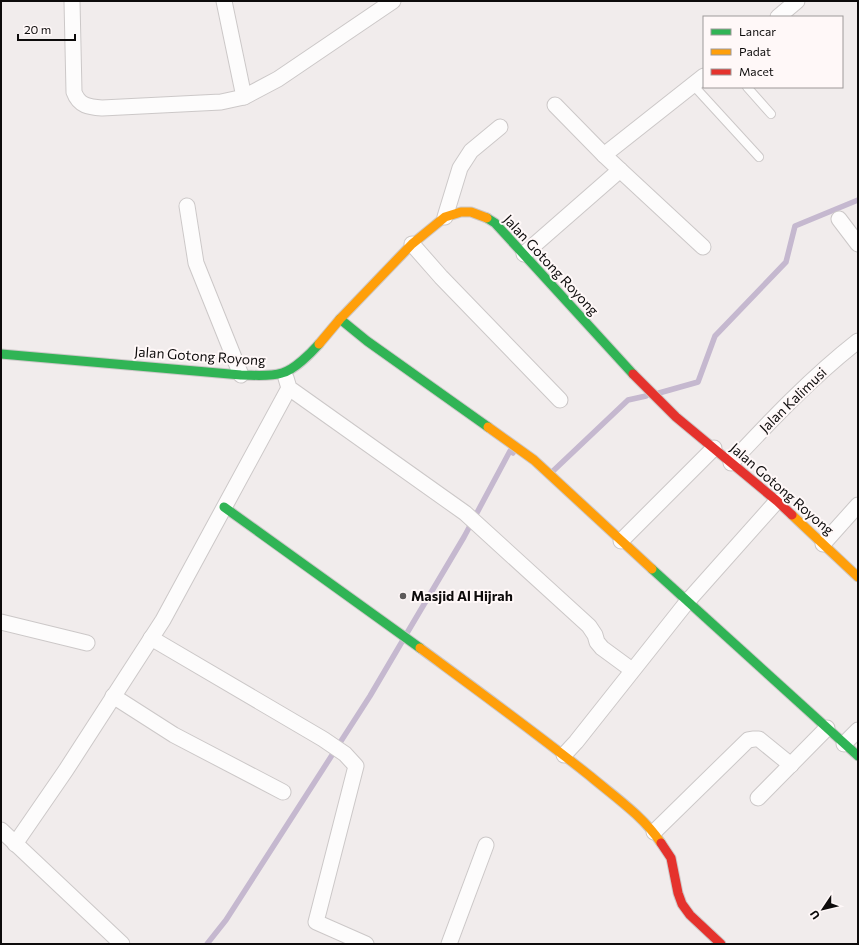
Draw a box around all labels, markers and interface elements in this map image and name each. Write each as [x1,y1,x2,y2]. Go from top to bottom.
scale bar [18,16,75,42]
legend [703,16,843,88]
text: 20 m [24,22,51,36]
text: Lancar [739,24,776,38]
text: Padat [739,44,771,58]
text: Macet [739,64,774,78]
street label: Jalan Gotong Royong [500,211,603,319]
street label: Jalan Gotong Royong [134,342,267,369]
street label: Jalan Kalimusi [756,363,830,436]
street label: Jalan Gotong Royong [727,439,838,539]
place label: Masjid Al Hijrah [411,587,513,604]
marker: Masjid Al Hijrah [398,591,408,601]
north arrow [803,889,843,929]
text: U [807,908,822,922]

